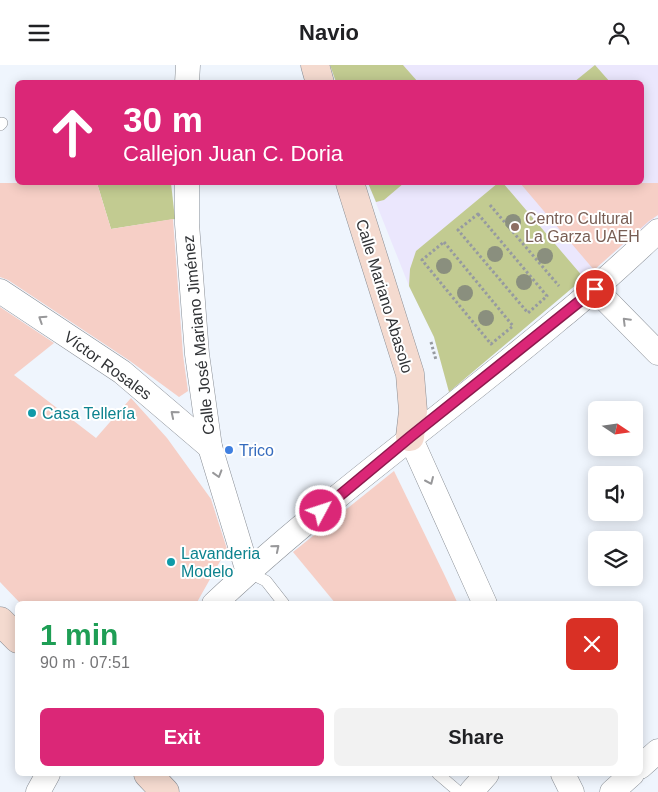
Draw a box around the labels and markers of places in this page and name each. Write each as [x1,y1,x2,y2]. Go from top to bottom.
place label: Centro Cultural La Garza UAEH [525,210,640,245]
marker: Centro Cultural La Garza UAEH [509,221,521,233]
pin [574,268,616,310]
place label: Casa Tellería [42,405,135,422]
marker: Casa Tellería [26,407,38,419]
place label: Trico [239,442,274,459]
marker: Trico [223,444,235,456]
place label: Lavanderia Modelo [181,545,260,580]
marker: Lavanderia Modelo [165,556,177,568]

